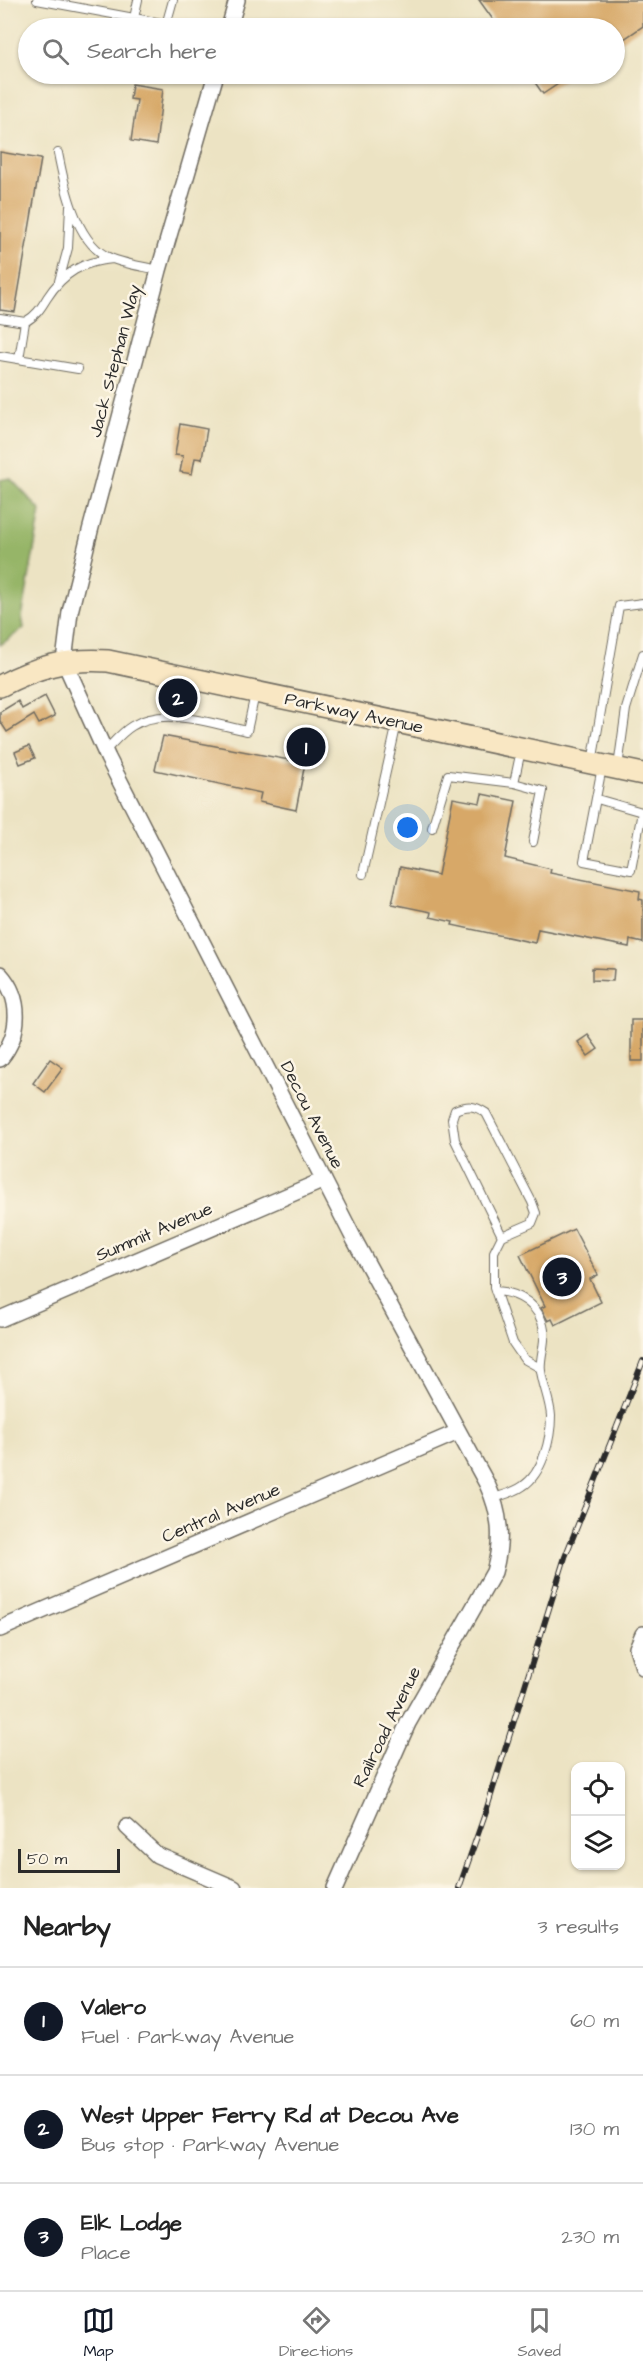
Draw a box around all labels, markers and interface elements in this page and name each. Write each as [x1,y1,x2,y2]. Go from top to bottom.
search box [18,18,625,84]
icon: search [39,35,72,68]
text: Search here [87,36,217,67]
street label: Jack Stephan Way [83,282,148,440]
pin: 2 [158,676,198,720]
street label: Parkway Avenue [282,686,426,741]
pin: 1 [286,724,326,770]
your location [393,813,422,842]
street label: Decou Avenue [274,1057,350,1173]
street label: Summit Avenue [92,1196,216,1268]
pin: 3 [542,1254,582,1300]
street label: Central Avenue [158,1477,284,1549]
street label: Railroad Avenue [347,1662,427,1792]
map controls [571,1762,625,1870]
button: locate [571,1762,625,1816]
button: layers [571,1816,625,1870]
scale bar [18,1846,120,1874]
text: 50 m [27,1848,67,1870]
text: Nearby [24,1909,111,1945]
text: 3 results [537,1913,619,1941]
text: Valero [81,1992,146,2023]
text: 1 [42,2007,45,2035]
text: 60 m [570,2007,619,2035]
text: Fuel · Parkway Avenue [81,2023,294,2051]
text: West Upper Ferry Rd at Decou Ave [81,2100,459,2131]
text: 2 [38,2115,49,2143]
text: 130 m [570,2115,619,2143]
text: Bus stop · Parkway Avenue [81,2131,339,2159]
text: Elk Lodge [81,2208,182,2239]
text: 3 [38,2223,49,2251]
text: 230 m [561,2223,619,2251]
text: Place [81,2239,131,2267]
tab: Map [82,2304,115,2362]
tab: Directions [279,2304,353,2362]
tab: Saved [517,2304,561,2362]

